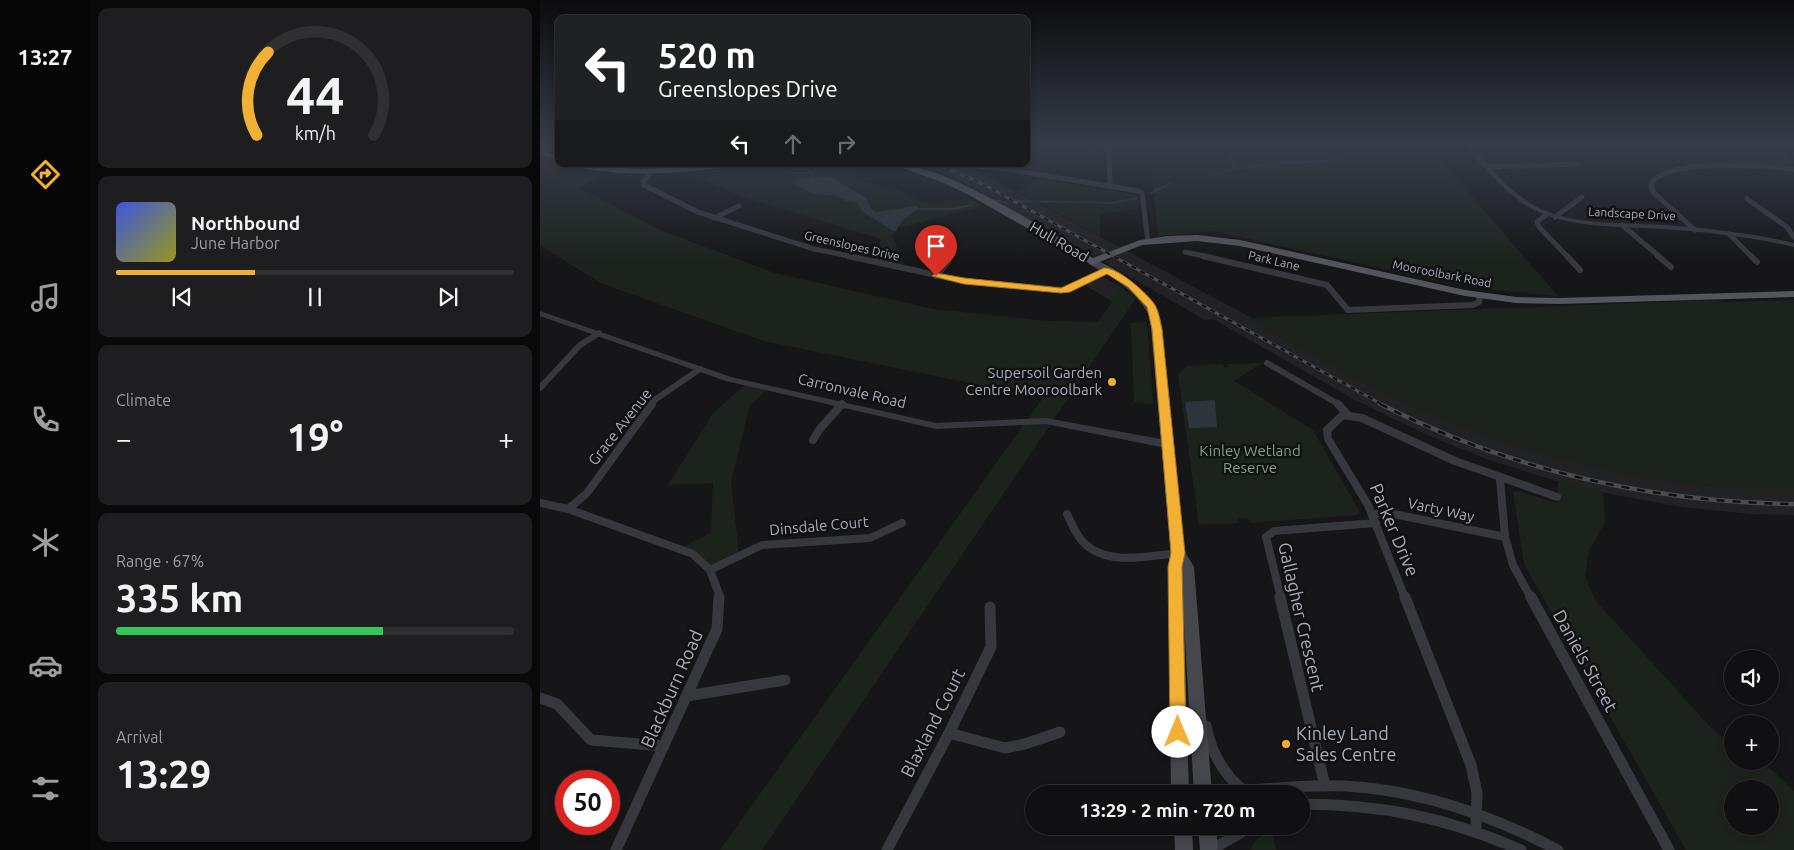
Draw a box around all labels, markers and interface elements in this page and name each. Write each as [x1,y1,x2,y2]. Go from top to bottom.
icon: left [575,35,640,100]
text: 520 m [658,35,756,75]
text: 13:27 [17,44,73,69]
text: 44 [286,66,344,124]
text: Greenslopes Drive [658,76,838,101]
text: km/h [294,123,336,143]
icon: left [726,130,754,158]
icon: ahead [779,130,807,158]
icon: right [832,130,860,158]
icon: directions [28,157,63,192]
street label: Landscape Drive [1588,205,1676,222]
text: Northbound [191,212,300,234]
street label: Hull Road [1027,218,1092,265]
pin [915,225,957,276]
street label: Greenslopes Drive [803,228,901,263]
icon: arrive [922,232,950,260]
text: June Harbor [191,234,280,252]
street label: Park Lane [1247,248,1301,273]
street label: Mooroolbark Road [1392,258,1493,289]
icon: music [28,280,63,315]
icon: previous [168,283,196,311]
icon: pause [301,283,329,311]
icon: next [434,283,462,311]
place label: Supersoil Garden Centre Mooroolbark [965,364,1102,398]
street label: Carronvale Road [796,370,908,411]
marker: Supersoil Garden Centre Mooroolbark [1106,376,1118,388]
street label: Grace Avenue [584,385,655,468]
text: Climate [116,391,171,409]
icon: phone [28,402,63,437]
text: 19° [287,416,343,458]
text: − [116,423,132,454]
text: + [498,423,514,454]
park label: Kinley Wetland Reserve [1199,442,1301,476]
street label: Parker Drive [1366,480,1423,579]
street label: Varty Way [1406,494,1476,525]
street label: Dinsdale Court [769,513,869,538]
icon: climate [28,525,63,560]
street label: Gallagher Crescent [1275,540,1329,693]
text: Range · 67% [116,552,204,570]
text: 335 km [116,577,243,619]
street label: Daniels Street [1550,606,1622,715]
street label: Blackburn Road [636,627,706,750]
icon: car [28,648,63,683]
map controls [1724,650,1779,835]
button: sound [1724,650,1779,705]
street label: Blaxland Court [896,665,968,780]
position arrow [1151,705,1203,757]
button: + [1724,715,1779,770]
place label: Kinley Land Sales Centre [1296,723,1396,764]
text: Arrival [116,728,163,746]
marker: Kinley Land Sales Centre [1280,738,1292,750]
text: 13:29 [116,753,211,795]
speed limit sign: 50 [555,770,620,835]
icon: filters [28,771,63,806]
button: − [1724,780,1779,835]
text: 13:29 · 2 min · 720 m [1080,799,1255,821]

